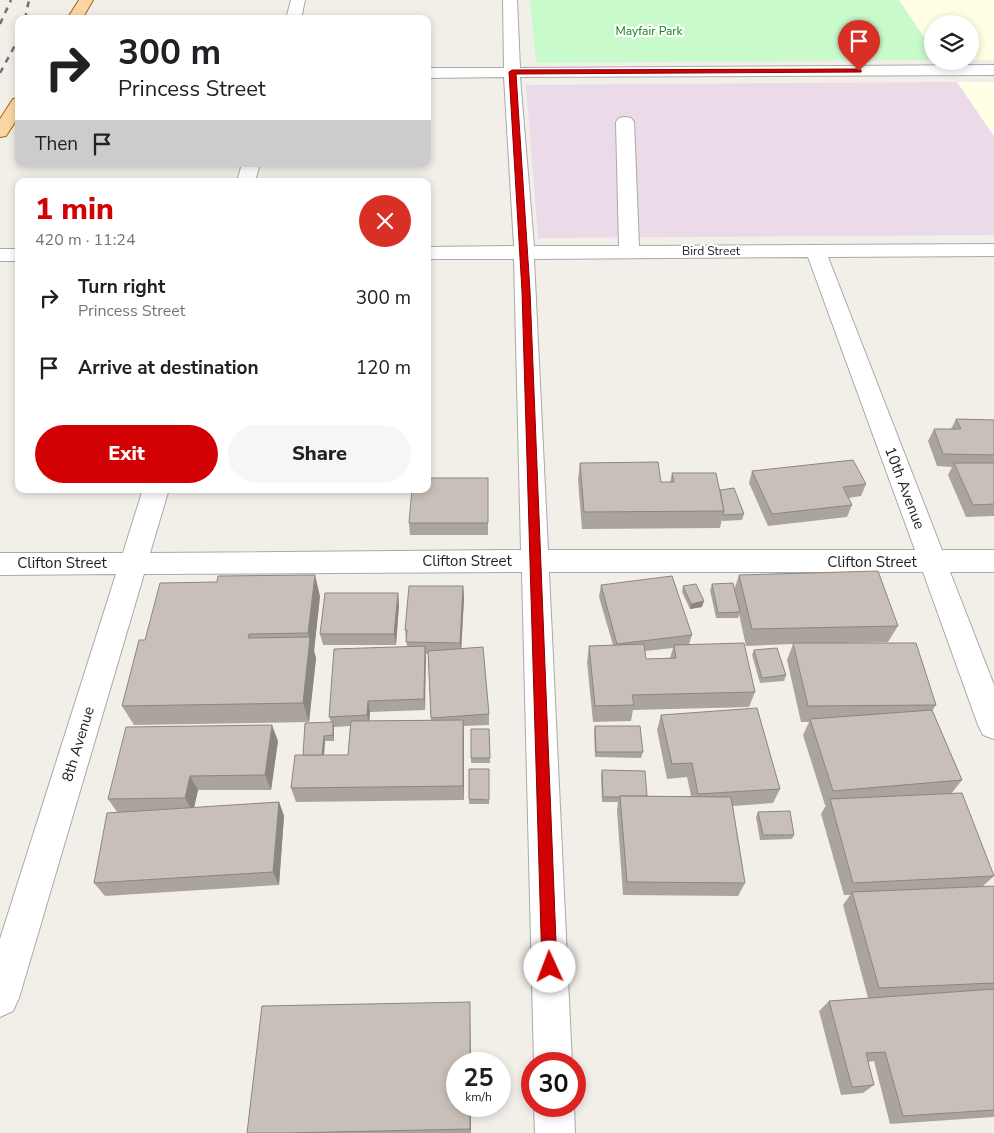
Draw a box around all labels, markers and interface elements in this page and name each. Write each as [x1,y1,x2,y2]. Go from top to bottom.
map controls [924,15,979,70]
button: layers [924,15,979,70]
pin [838,20,880,71]
park label: Mayfair Park [615,23,684,39]
icon: arrive [845,27,873,55]
text: 300 m [118,29,221,76]
icon: right [35,35,100,100]
text: Princess Street [118,74,266,104]
icon: arrive [88,130,116,158]
text: Then [35,131,78,157]
text: 1 min [35,189,114,230]
button: close [359,195,411,247]
text: 420 m · 11:24 [35,229,136,251]
street label: Bird Street [682,243,741,259]
text: Turn right [78,274,165,300]
icon: right [35,284,63,312]
text: 300 m [356,285,411,311]
text: Princess Street [78,300,185,322]
icon: arrive [35,354,63,382]
text: Arrive at destination [78,355,259,381]
text: 120 m [356,355,411,381]
button: Exit [35,425,218,483]
button: Share [228,425,411,483]
street label: 10th Avenue [880,444,930,532]
street label: Clifton Street [422,551,512,571]
street label: Clifton Street [827,552,917,572]
street label: Clifton Street [17,553,107,573]
street label: 8th Avenue [57,704,99,784]
position arrow [523,940,575,992]
speed limit sign: 30 [521,1052,586,1117]
text: 25 [463,1061,494,1095]
text: km/h [465,1089,492,1105]

